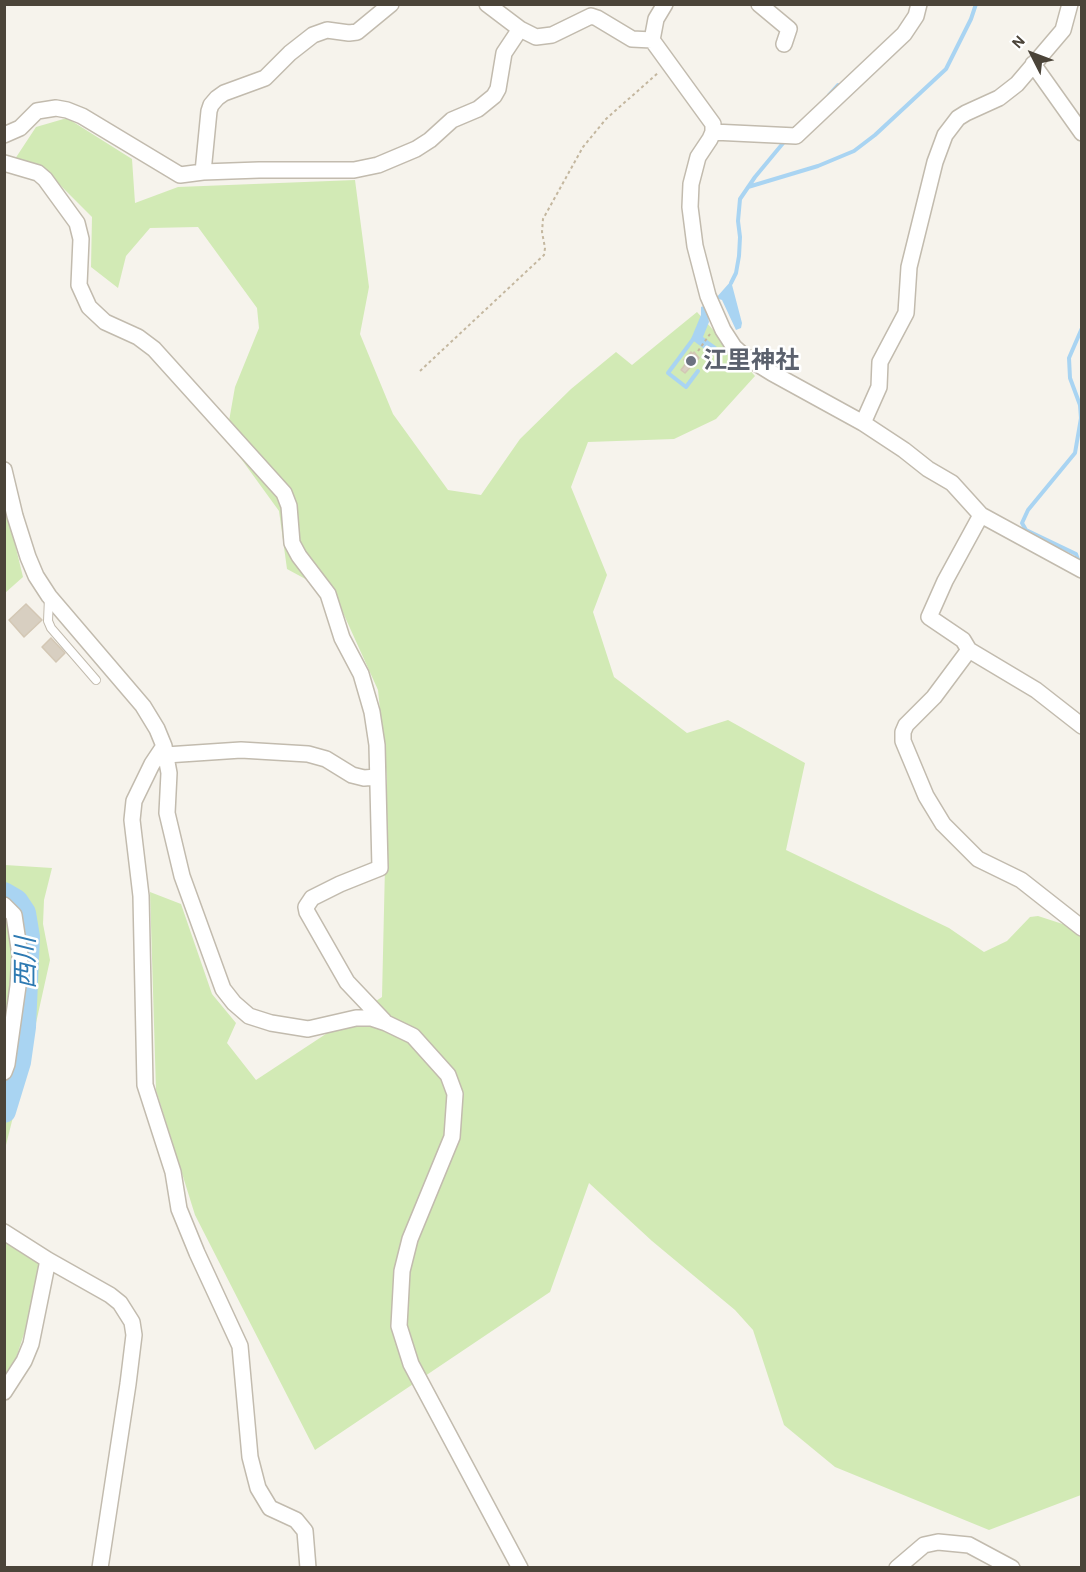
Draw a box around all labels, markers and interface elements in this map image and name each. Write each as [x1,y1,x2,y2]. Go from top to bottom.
north arrow [1002,24,1062,84]
text: N [1009,32,1028,51]
place label: 江里神社 [703,347,799,375]
marker: 江里神社 [684,354,698,368]
water label: 西川 [10,937,42,989]

